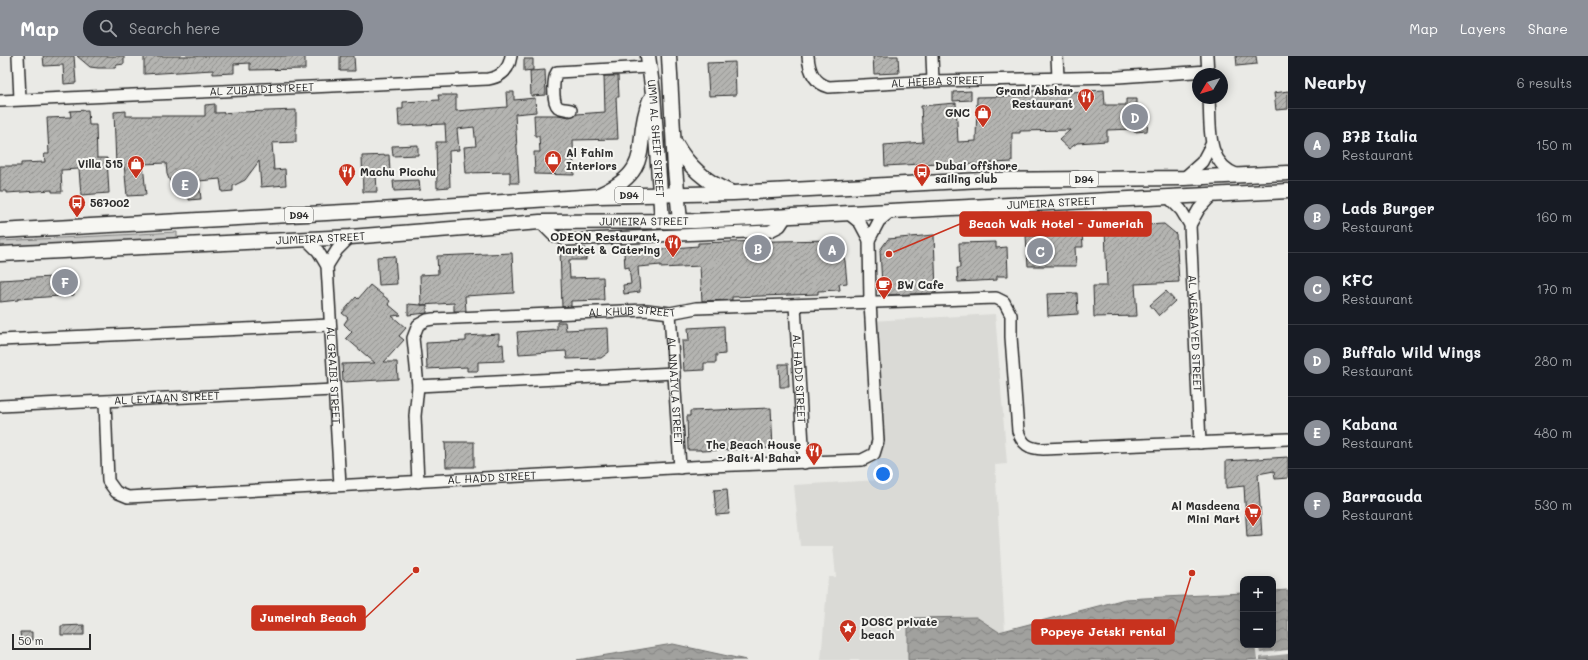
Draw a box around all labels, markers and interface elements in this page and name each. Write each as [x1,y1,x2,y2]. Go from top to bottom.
search box [83,10,363,46]
text: Map [20,16,59,41]
icon: search [97,17,119,39]
text: Search here [129,18,220,38]
text: Map [1409,19,1438,38]
text: Layers [1460,19,1506,38]
text: Share [1528,19,1568,38]
north arrow [1192,68,1228,104]
text: Nearby [1304,71,1366,93]
street label: AL HEEBA STREET [890,72,984,90]
text: 6 results [1517,74,1572,91]
street label: UMM AL SHEIF STREET [644,78,668,198]
street label: AL ZUBAIDI STREET [209,79,315,99]
place label: Grand Abshar Restaurant [996,83,1073,111]
restaurant icon: Grand Abshar Restaurant [1076,87,1096,112]
pin: D [1122,102,1148,132]
shop icon: GNC [973,103,993,128]
place label: GNC [945,105,970,120]
text: B7B Italia [1342,126,1418,146]
text: A [1312,136,1322,153]
text: 150 m [1536,136,1572,153]
place label: Al Fahim Interiors [566,145,617,173]
text: Restaurant [1342,146,1413,163]
shop icon: Al Fahim Interiors [543,149,563,174]
shop icon: Villa 515 [126,154,146,179]
place label: Villa 515 [78,156,124,171]
place label: Dubai offshore sailing club [935,158,1018,186]
restaurant icon: Machu Picchu [337,162,357,187]
bus stop icon: Dubai offshore sailing club [912,162,932,187]
place label: Machu Picchu [360,164,436,179]
pin: E [172,169,198,199]
road number: D94 [1070,171,1098,187]
road number: D94 [615,187,643,203]
bus stop icon: 567002 [67,193,87,218]
street label: JUMEIRA STREET [1006,193,1097,212]
place label: 567002 [90,195,130,210]
text: Lads Burger [1342,198,1435,218]
road number: D94 [285,207,313,223]
text: B [1313,208,1321,225]
text: 160 m [1536,208,1572,225]
callout: Beach Walk Hotel - Jumeriah [960,212,1151,236]
street label: JUMEIRA STREET [599,213,689,229]
text: Beach Walk Hotel - Jumeriah [968,215,1144,231]
text: Restaurant [1342,218,1413,235]
street label: JUMEIRA STREET [275,228,366,248]
place label: ODEON Restaurant, Market & Catering [550,229,660,257]
restaurant icon: ODEON Restaurant, Market & Catering [663,233,683,258]
pin: B [745,233,771,263]
pin: A [819,234,845,264]
pin: C [1027,236,1053,266]
pin: F [52,267,78,297]
text: KFC [1342,270,1373,290]
cafe icon: BW Cafe [874,275,894,300]
street label: AL WESAAYED STREET [1185,275,1206,392]
place label: BW Cafe [897,277,944,292]
text: C [1312,280,1322,297]
text: 170 m [1536,280,1572,297]
text: Restaurant [1342,290,1413,307]
street label: AL KHUB STREET [588,302,677,320]
street label: AL GRAIBI STREET [324,326,344,425]
street label: AL HADD STREET [790,334,810,424]
street label: AL NNAIYLA STREET [665,336,686,445]
text: Buffalo Wild Wings [1342,342,1481,362]
text: D [1312,352,1322,369]
text: 280 m [1534,352,1572,369]
text: Restaurant [1342,362,1413,379]
street label: AL LEYIAAN STREET [113,387,220,408]
text: Kabana [1342,414,1398,434]
text: E [1313,424,1321,441]
text: 480 m [1534,424,1572,441]
text: Restaurant [1342,434,1413,451]
place label: The Beach House - Bait Al Bahar [706,437,801,465]
restaurant icon: The Beach House - Bait Al Bahar [804,441,824,466]
your location [873,464,893,484]
street label: AL HADD STREET [447,467,537,487]
text: Barracuda [1342,486,1422,506]
text: F [1313,496,1321,513]
text: 530 m [1534,496,1572,513]
place label: Al Masdeena Mini Mart [1171,498,1240,526]
supermarket icon: Al Masdeena Mini Mart [1243,502,1263,527]
text: Restaurant [1342,506,1413,523]
map controls [1240,576,1276,648]
button: + [1240,576,1276,612]
callout: Jumeirah Beach [252,606,365,630]
text: Jumeirah Beach [259,609,357,625]
button: − [1240,612,1276,648]
place label: DOSC private beach [861,614,938,642]
place icon: DOSC private beach [838,618,858,643]
callout: Popeye Jetski rental [1032,620,1174,644]
text: Popeye Jetski rental [1040,623,1166,639]
scale bar [12,632,91,651]
text: 50 m [18,633,44,648]

